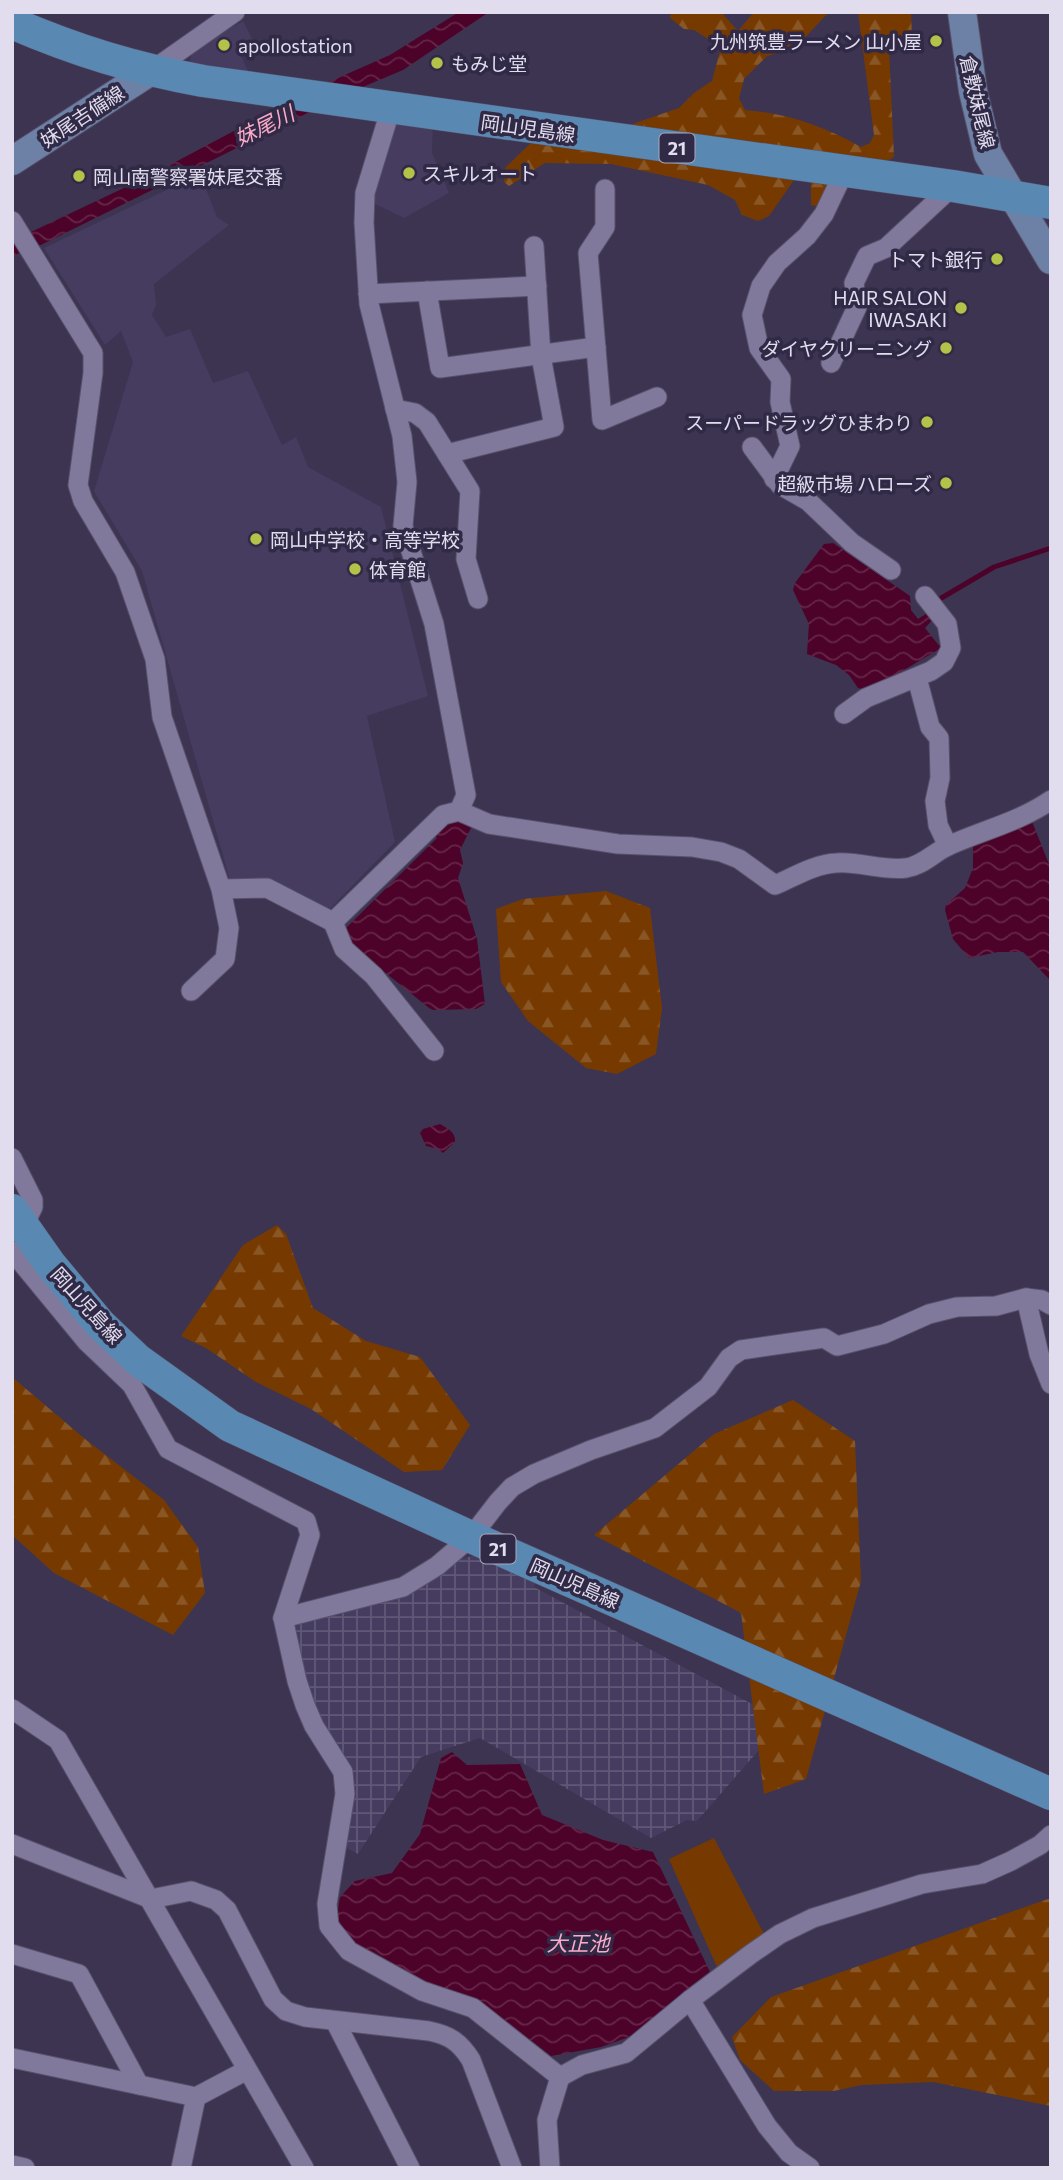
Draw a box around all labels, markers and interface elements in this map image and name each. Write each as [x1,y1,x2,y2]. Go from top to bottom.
place label: 九州筑豊ラーメン 山小屋 [710,30,922,53]
marker: 九州筑豊ラーメン 山小屋 [928,33,944,49]
place label: apollostation [238,34,353,57]
marker: apollostation [216,37,232,53]
place label: もみじ堂 [451,52,527,75]
street label: 倉敷妹尾線 [956,53,1000,151]
marker: もみじ堂 [429,55,445,71]
street label: 妹尾吉備線 [36,80,128,152]
water label: 妹尾川 [230,99,300,150]
street label: 岡山児島線 [479,110,577,146]
road number: 21 [660,134,694,162]
place label: スキルオート [423,162,537,185]
place label: 岡山南警察署妹尾交番 [93,165,283,188]
marker: スキルオート [401,165,417,181]
marker: 岡山南警察署妹尾交番 [71,168,87,184]
place label: トマト銀行 [888,248,983,271]
marker: トマト銀行 [989,251,1005,267]
place label: HAIR SALON IWASAKI [833,286,947,331]
marker: HAIR SALON IWASAKI [953,300,969,316]
place label: ダイヤクリーニング [762,337,932,360]
marker: ダイヤクリーニング [938,340,954,356]
place label: スーパードラッグひまわり [685,411,913,434]
marker: スーパードラッグひまわり [919,414,935,430]
place label: 超級市場 ハローズ [777,472,932,495]
marker: 超級市場 ハローズ [938,475,954,491]
place label: 岡山中学校・高等学校 [270,528,460,551]
marker: 岡山中学校・高等学校 [248,531,264,547]
place label: 体育館 [369,558,426,581]
marker: 体育館 [347,561,363,577]
street label: 岡山児島線 [47,1262,127,1348]
road number: 21 [480,1534,516,1564]
street label: 岡山児島線 [527,1553,623,1613]
water label: 大正池 [547,1930,611,1955]

